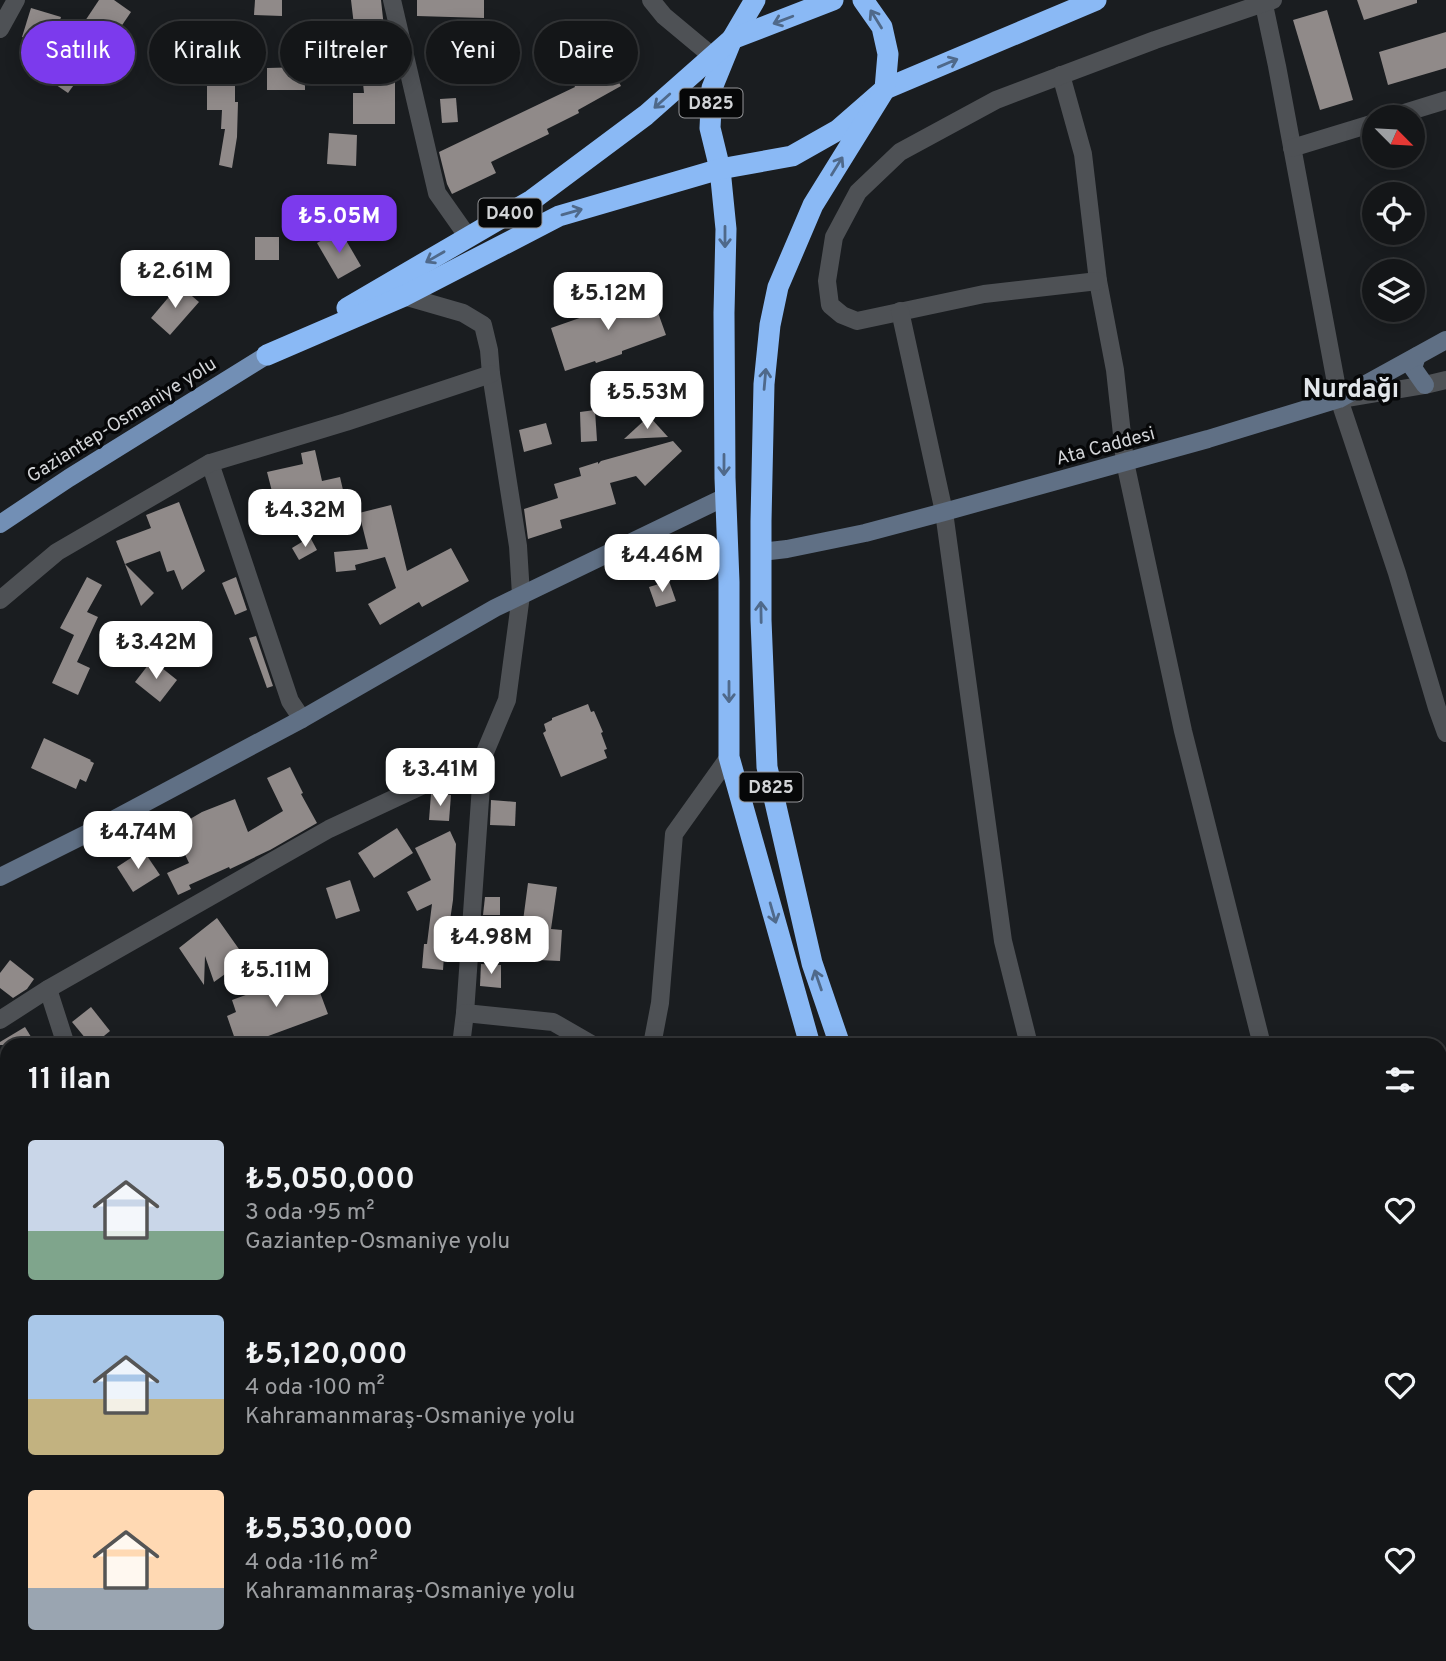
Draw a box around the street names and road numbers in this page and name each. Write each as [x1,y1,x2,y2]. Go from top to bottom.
road number: D825 [680,88,742,118]
road number: D400 [478,198,542,228]
street label: Gaziantep-Osmaniye yolu [23,352,221,489]
street label: Ata Caddesi [1053,422,1158,472]
road number: D825 [740,772,802,802]

